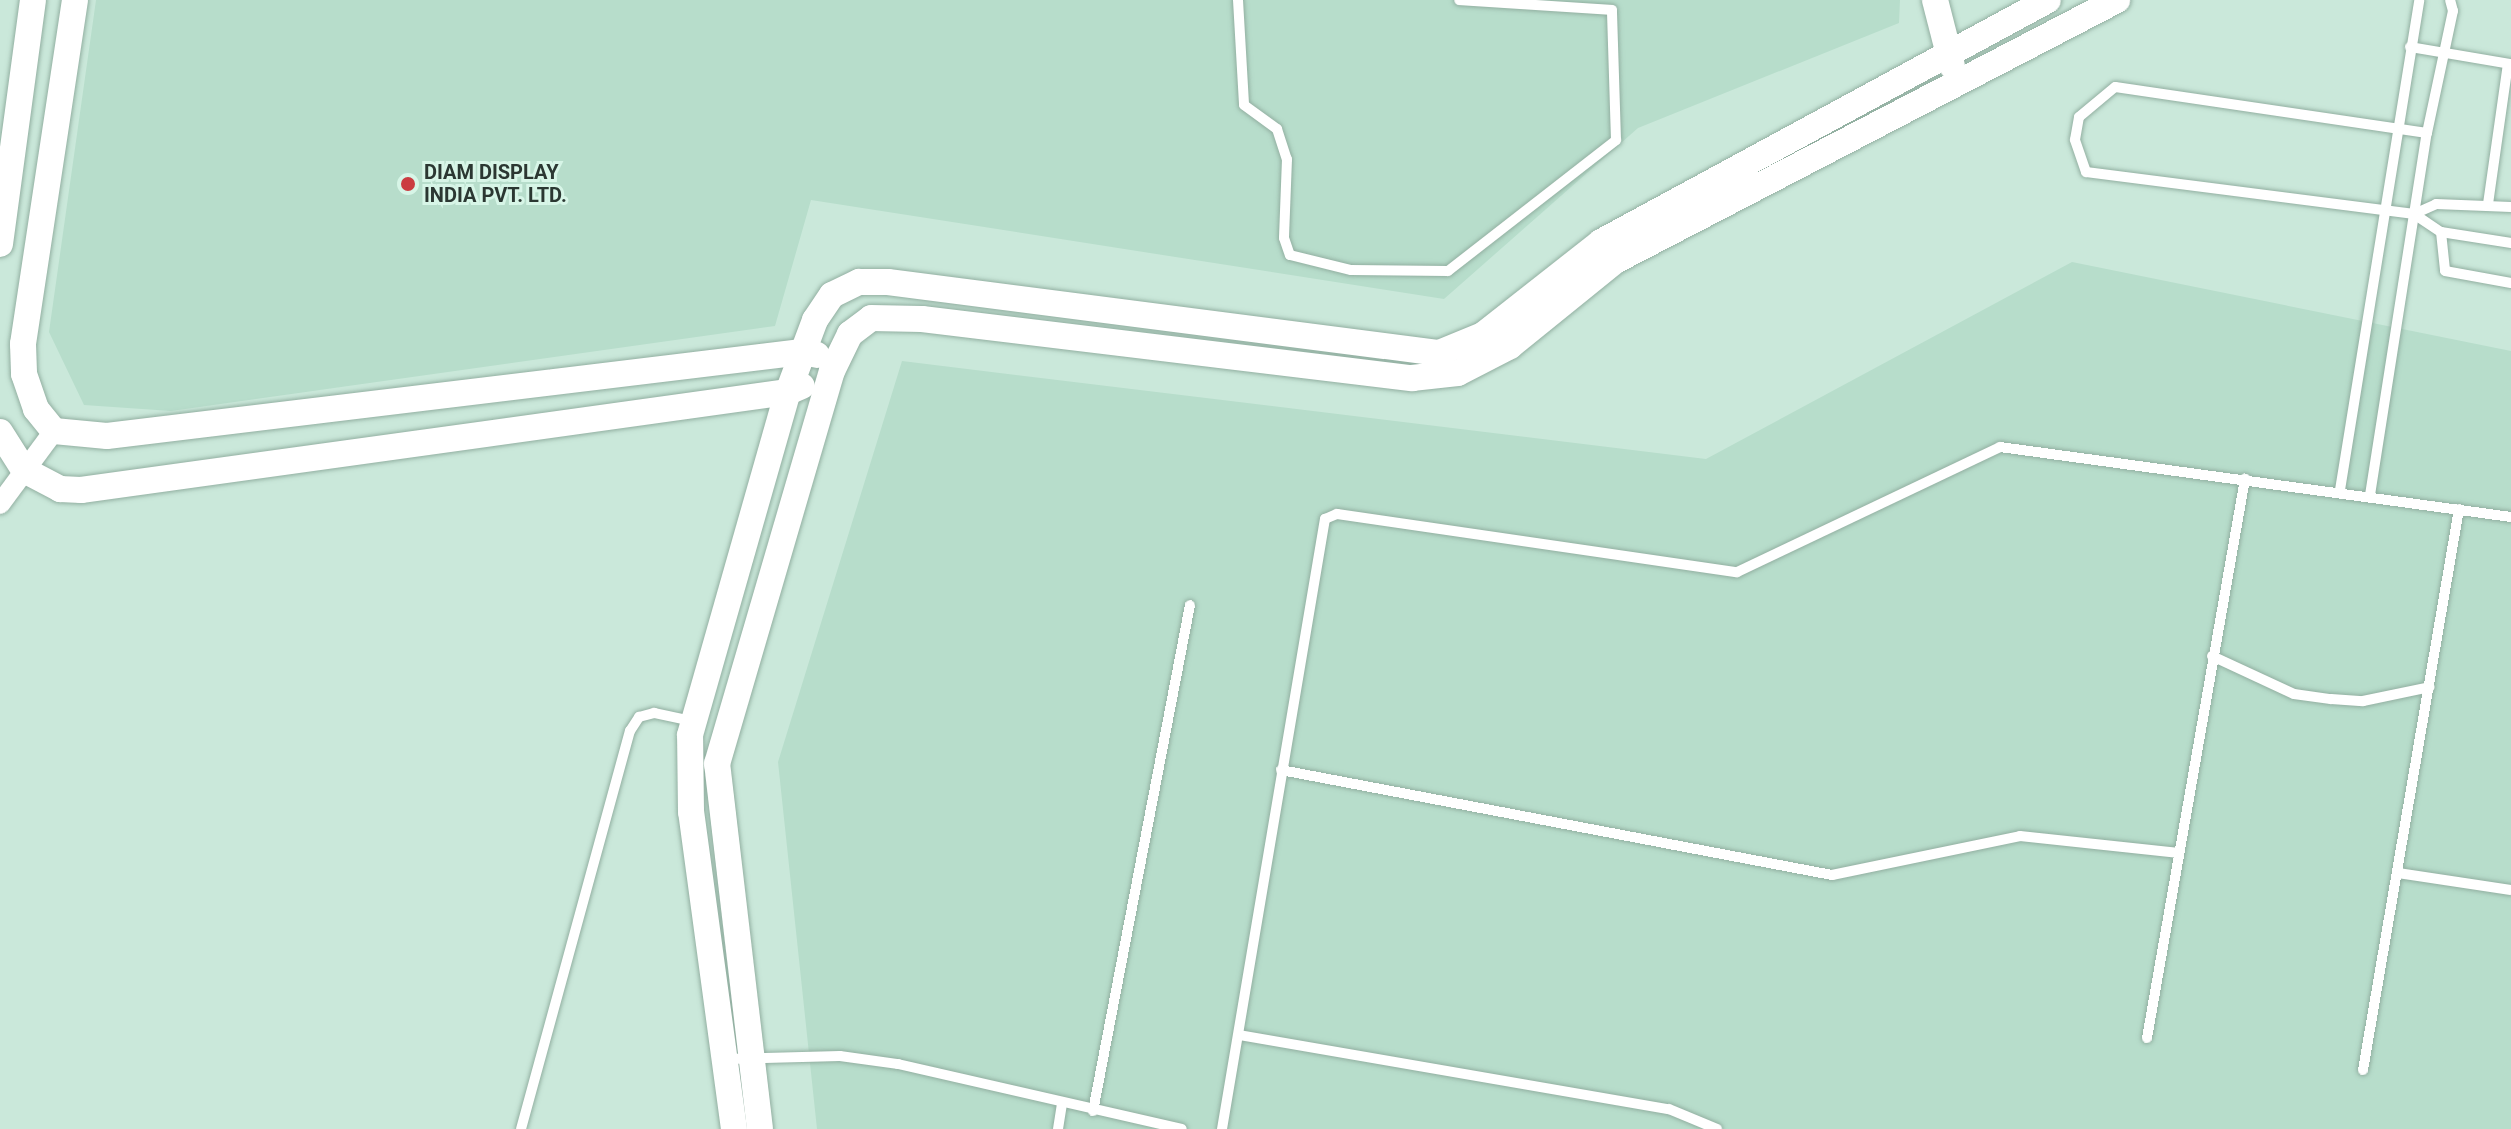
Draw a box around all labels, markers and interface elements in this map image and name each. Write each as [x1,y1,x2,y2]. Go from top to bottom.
place label: DIAM DISPLAY INDIA PVT. LTD. [424,160,567,207]
marker: DIAM DISPLAY INDIA PVT. LTD. [399,175,417,193]

